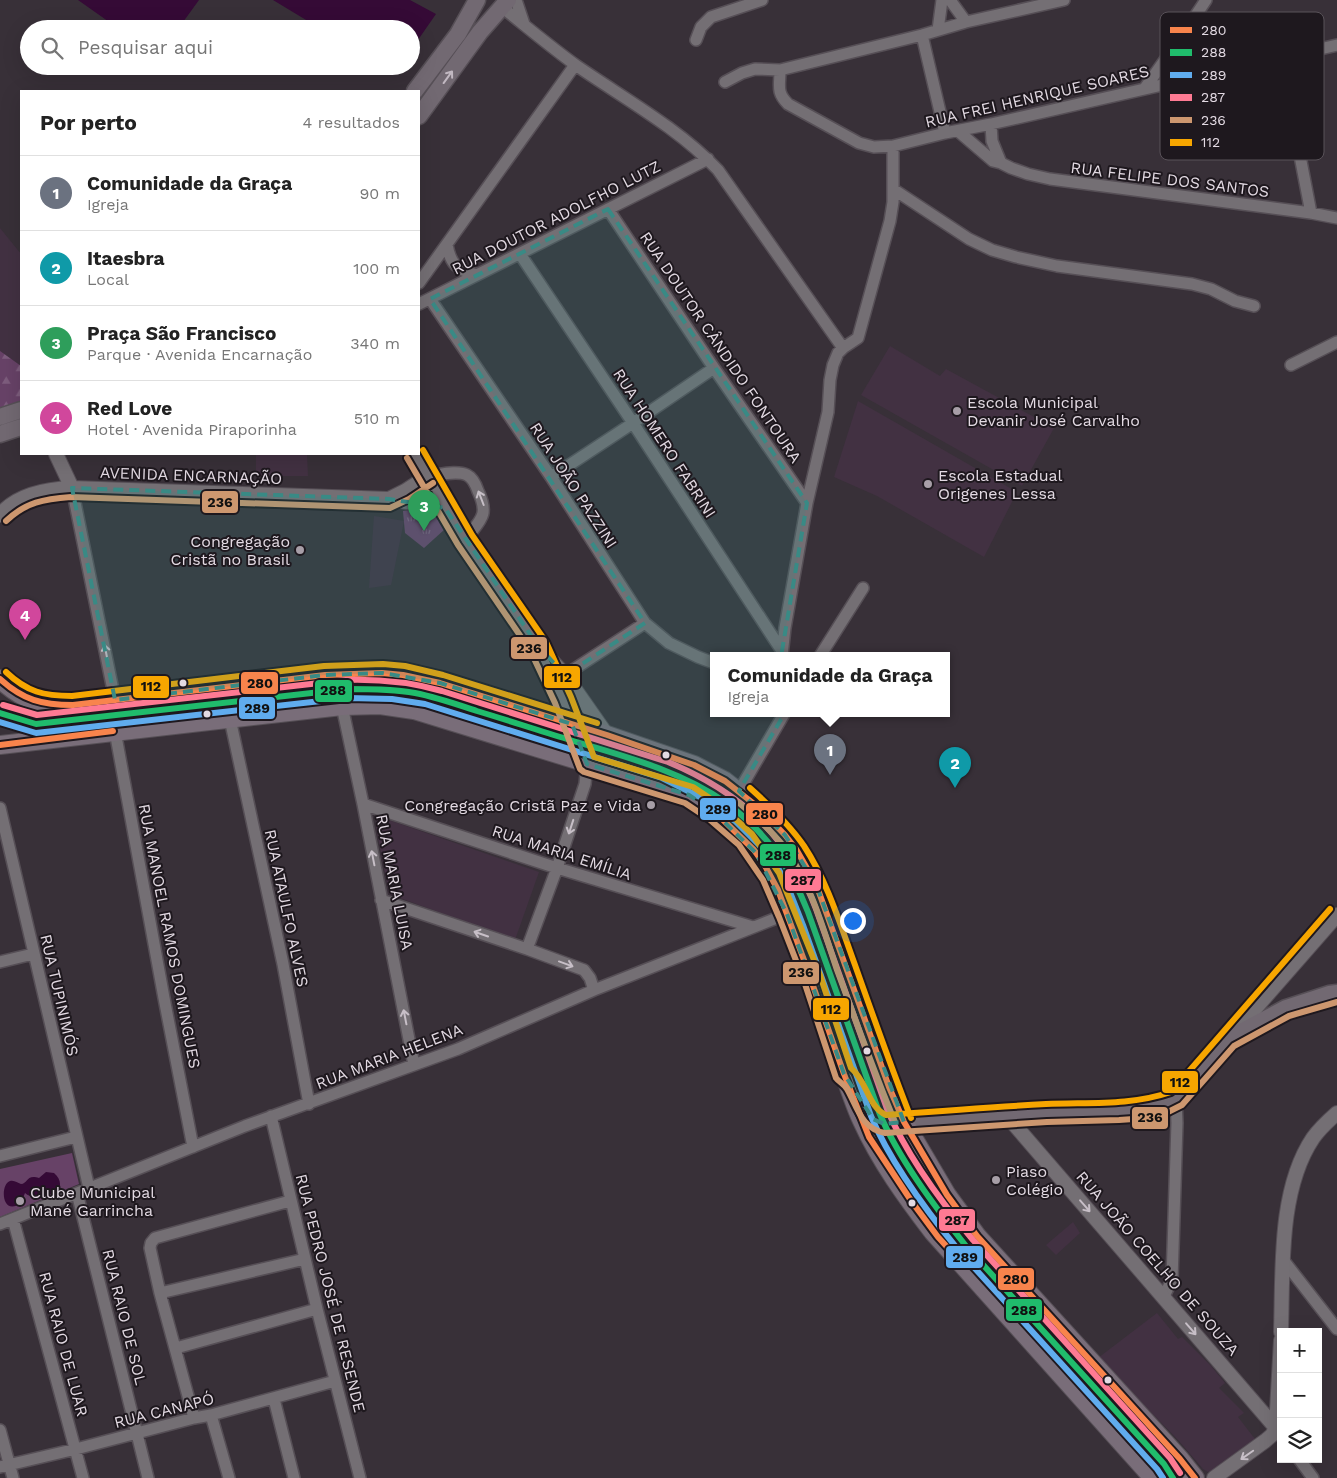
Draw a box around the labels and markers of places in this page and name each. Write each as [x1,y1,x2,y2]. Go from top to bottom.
place label: Escola Municipal Devanir José Carvalho [967,393,1140,430]
marker: Escola Municipal Devanir José Carvalho [951,405,963,417]
place label: Escola Estadual Origenes Lessa [938,466,1063,503]
marker: Escola Estadual Origenes Lessa [922,478,934,490]
pin: 3 [408,490,440,531]
place label: Congregação Cristã no Brasil [171,532,290,569]
marker: Congregação Cristã no Brasil [294,544,306,556]
pin: 4 [9,599,41,640]
unlabelled marker [178,678,188,688]
unlabelled marker [202,709,212,719]
pin: 1 [814,734,846,775]
pin: 2 [939,747,971,788]
unlabelled marker [661,750,671,760]
place label: Congregação Cristã Paz e Vida [404,796,641,815]
marker: Congregação Cristã Paz e Vida [645,799,657,811]
unlabelled marker [862,1046,872,1056]
place label: Piaso Colégio [1006,1162,1063,1199]
marker: Piaso Colégio [990,1174,1002,1186]
place label: Clube Municipal Mané Garrincha [30,1183,155,1220]
marker: Clube Municipal Mané Garrincha [14,1195,26,1207]
unlabelled marker [907,1198,917,1208]
unlabelled marker [1103,1375,1113,1385]

